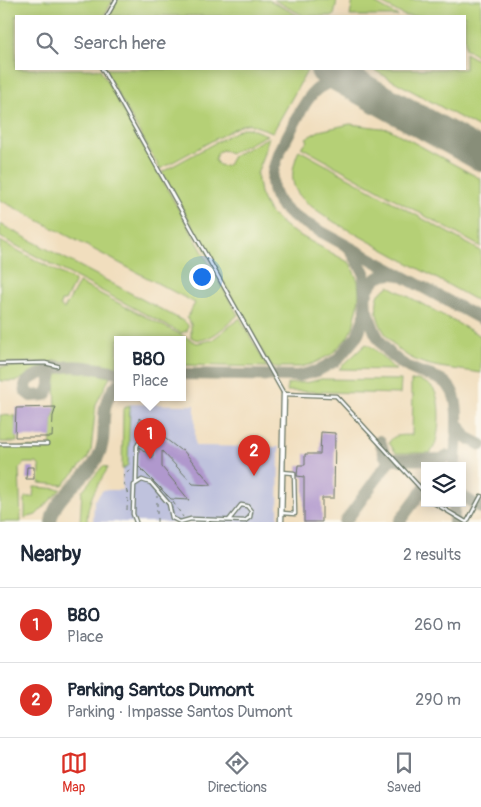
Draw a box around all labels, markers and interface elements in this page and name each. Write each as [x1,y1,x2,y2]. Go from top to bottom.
search box [15,15,466,70]
icon: search [33,29,61,57]
text: Search here [73,31,166,55]
your location [189,264,215,290]
popup [114,336,186,401]
text: B80 [132,347,165,371]
text: Place [132,371,168,391]
pin: 1 [134,418,166,459]
pin: 2 [238,435,270,476]
map controls [421,462,466,507]
button: layers [421,462,466,507]
text: Nearby [20,541,81,568]
text: 2 results [403,545,461,565]
text: B80 [67,603,100,627]
text: 1 [33,615,39,635]
text: 260 m [414,615,461,635]
text: Place [67,627,103,647]
text: Parking Santos Dumont [67,678,254,702]
text: 2 [32,690,40,710]
text: 290 m [415,690,461,710]
text: Parking · Impasse Santos Dumont [67,702,292,722]
tab: Map [60,749,88,796]
tab: Directions [207,749,267,796]
tab: Saved [386,749,421,796]

